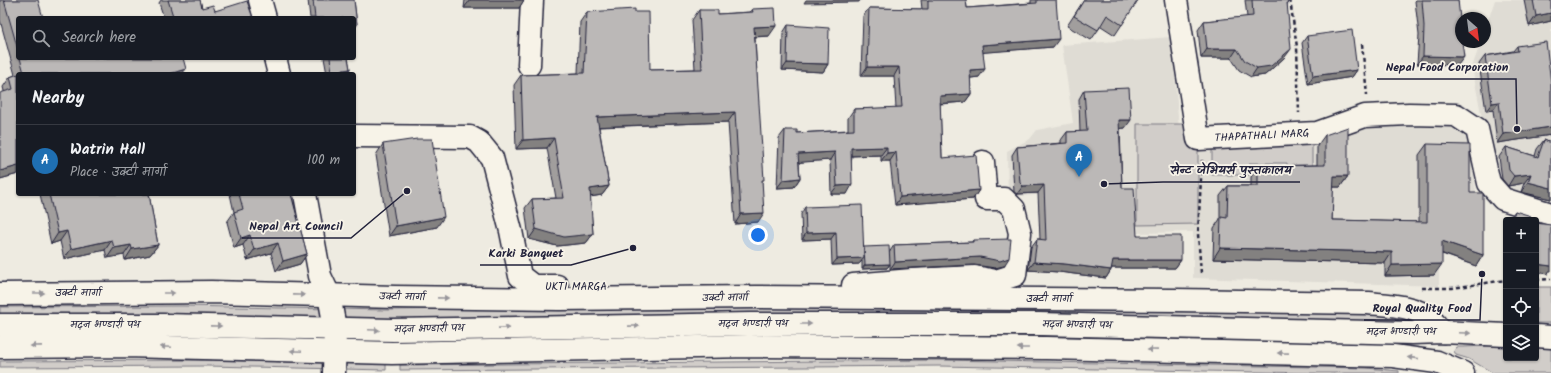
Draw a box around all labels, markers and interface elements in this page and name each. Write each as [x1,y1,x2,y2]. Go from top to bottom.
north arrow [1455,12,1491,48]
search box [16,16,356,60]
text: Search here [62,26,136,50]
icon: search [30,27,52,49]
callout: Nepal Food Corporation [1377,55,1516,79]
text: Nepal Food Corporation [1386,58,1509,77]
text: Nearby [32,85,84,112]
street label: THAPATHALI MARG [1214,125,1310,147]
text: Watrin Hall [70,138,145,162]
pin: A [1066,144,1092,177]
text: A [41,150,49,171]
text: 100 m [307,150,340,171]
callout: सेन्ट जेभियर्स पुस्तकालय [1163,158,1300,182]
text: सेन्ट जेभियर्स पुस्तकालय [1169,161,1294,180]
text: Place · उक्टी मार्गा [70,162,166,183]
callout: Nepal Art Council [242,214,351,238]
text: Nepal Art Council [249,217,343,236]
map controls [1503,217,1539,361]
button: + [1503,217,1539,253]
your location [748,225,768,245]
callout: Karki Banquet [480,241,571,265]
text: Karki Banquet [489,244,564,263]
button: − [1503,253,1539,289]
street label: UKTI MARGA [545,278,607,296]
street label: उक्टी मार्गा [55,284,103,302]
street label: उक्टी मार्गा [379,288,427,306]
street label: उक्टी मार्गा [702,289,750,307]
button: locate [1503,289,1539,325]
one-way arrow [33,290,46,296]
one-way arrow [163,290,176,296]
street label: उक्टी मार्गा [1026,290,1074,308]
one-way arrow [293,292,306,298]
one-way arrow [437,295,450,301]
callout: Royal Quality Food [1364,296,1480,320]
text: Royal Quality Food [1372,299,1472,318]
street label: मदन भण्डारी पथ [718,315,790,333]
street label: मदन भण्डारी पथ [1042,315,1114,335]
street label: मदन भण्डारी पथ [70,316,142,334]
street label: मदन भण्डारी पथ [394,319,466,339]
one-way arrow [800,321,813,327]
one-way arrow [210,323,223,329]
one-way arrow [628,323,641,329]
street label: मदन भण्डारी पथ [1366,323,1438,341]
one-way arrow [498,325,511,331]
button: layers [1503,325,1539,361]
one-way arrow [368,326,380,333]
one-way arrow [1459,330,1472,336]
one-way arrow [30,343,42,350]
one-way arrow [159,344,172,350]
one-way arrow [1016,345,1029,351]
one-way arrow [1146,347,1159,353]
one-way arrow [289,348,302,354]
one-way arrow [1276,350,1289,356]
one-way arrow [1407,355,1419,361]

